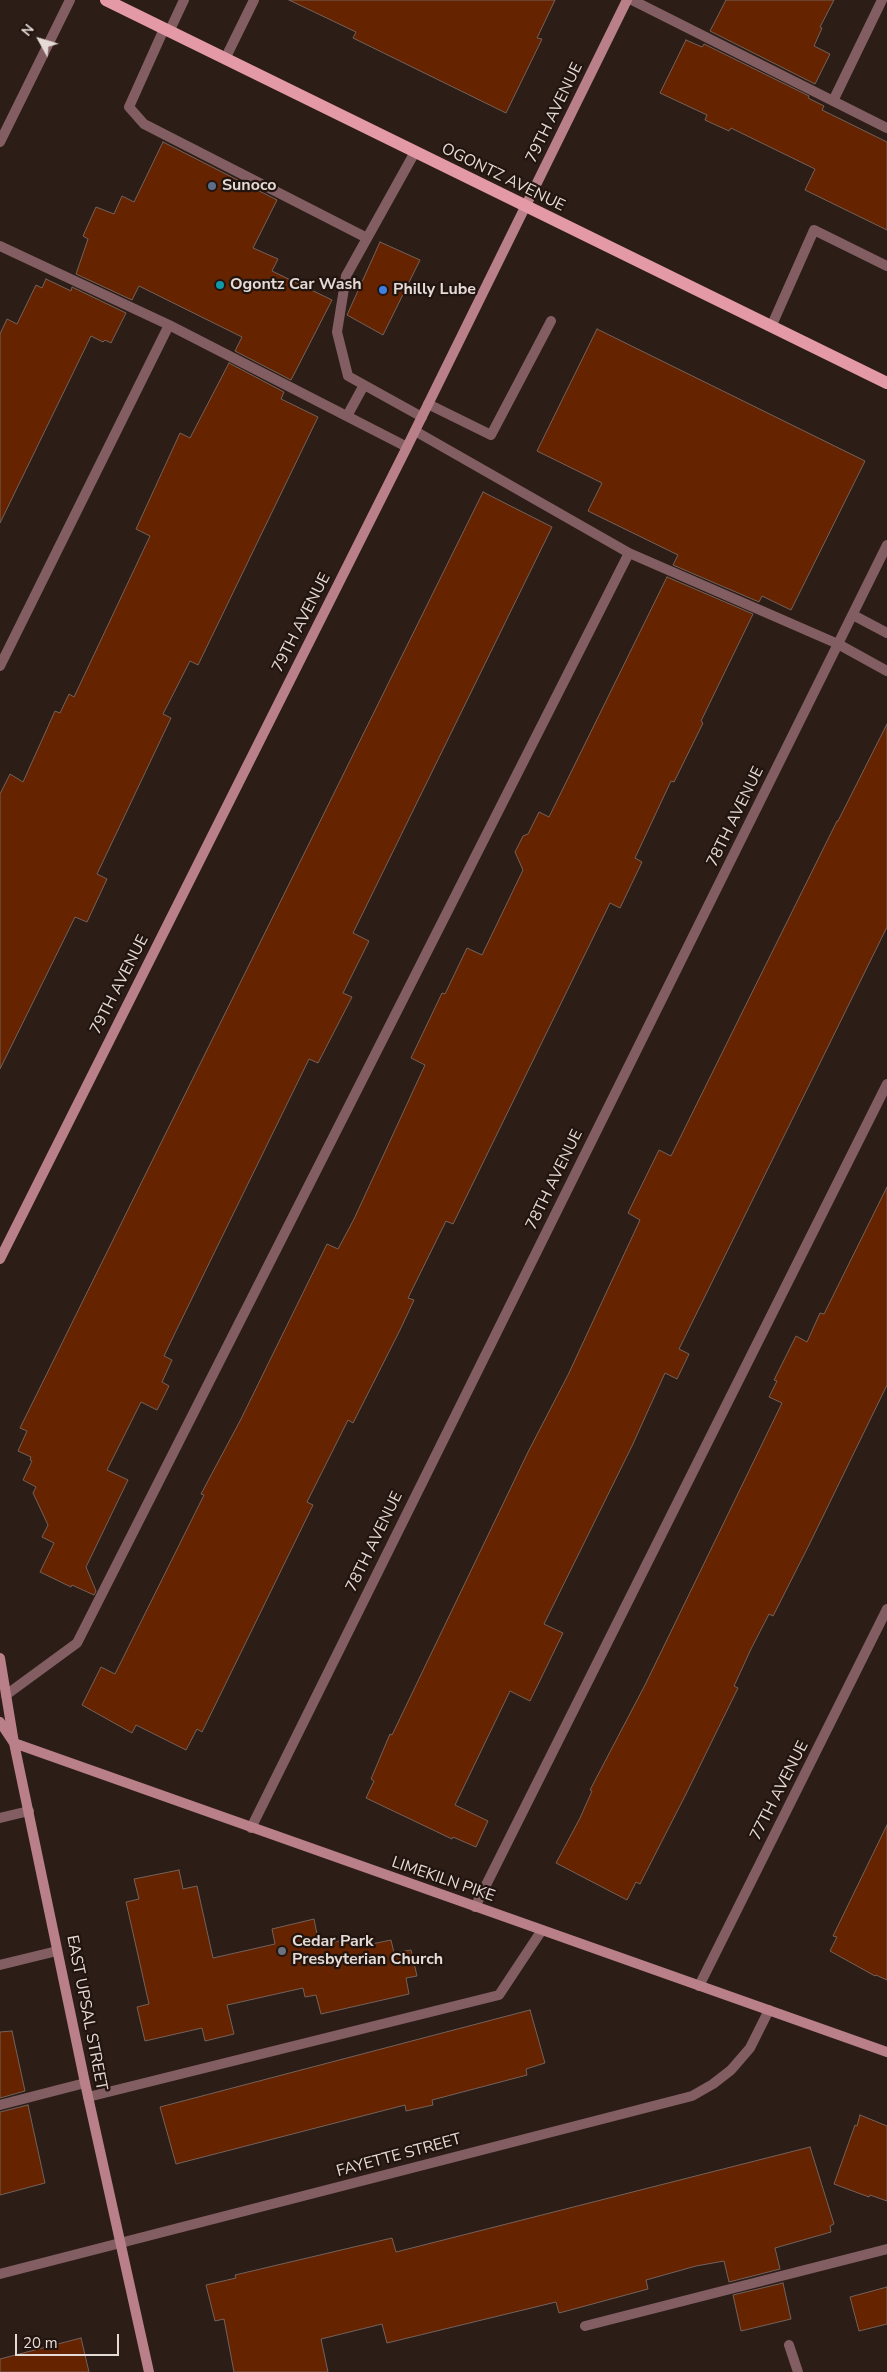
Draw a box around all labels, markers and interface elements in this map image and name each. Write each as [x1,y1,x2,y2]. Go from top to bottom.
north arrow [15,15,65,65]
text: N [17,20,39,40]
street label: 79TH AVENUE [522,60,588,166]
street label: OGONTZ AVENUE [438,140,568,216]
place label: Sunoco [222,176,277,196]
marker: Sunoco [206,180,218,192]
place label: Ogontz Car Wash [230,275,362,295]
marker: Ogontz Car Wash [214,279,226,291]
place label: Philly Lube [393,280,476,300]
marker: Philly Lube [377,284,389,296]
street label: 79TH AVENUE [269,570,335,676]
street label: 78TH AVENUE [703,764,769,870]
street label: 79TH AVENUE [87,932,153,1038]
street label: 78TH AVENUE [522,1127,588,1233]
street label: 78TH AVENUE [342,1489,408,1595]
street label: 77TH AVENUE [747,1738,813,1844]
street label: LIMEKILN PIKE [389,1853,497,1907]
place label: Cedar Park Presbyterian Church [292,1932,443,1970]
street label: EAST UPSAL STREET [61,1934,111,2092]
marker: Cedar Park Presbyterian Church [276,1945,288,1957]
street label: FAYETTE STREET [335,2130,463,2182]
scale bar [18,2324,121,2356]
text: 20 m [23,2333,58,2353]

